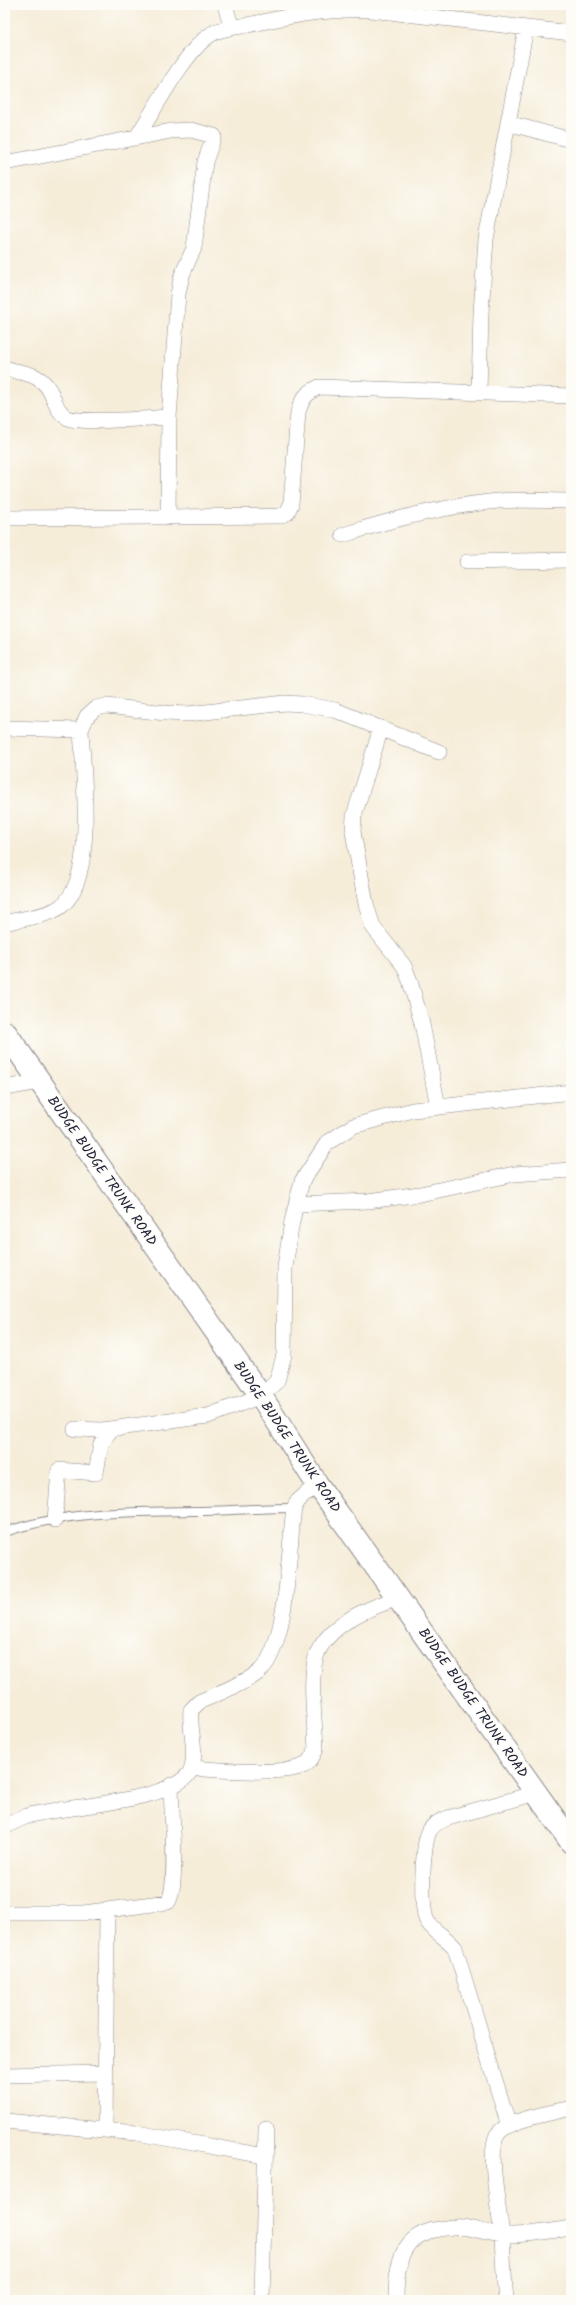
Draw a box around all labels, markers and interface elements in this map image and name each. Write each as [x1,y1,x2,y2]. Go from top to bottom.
street label: BUDGE BUDGE TRUNK ROAD [42,1091,162,1251]
street label: BUDGE BUDGE TRUNK ROAD [228,1357,346,1517]
street label: BUDGE BUDGE TRUNK ROAD [413,1623,533,1783]

